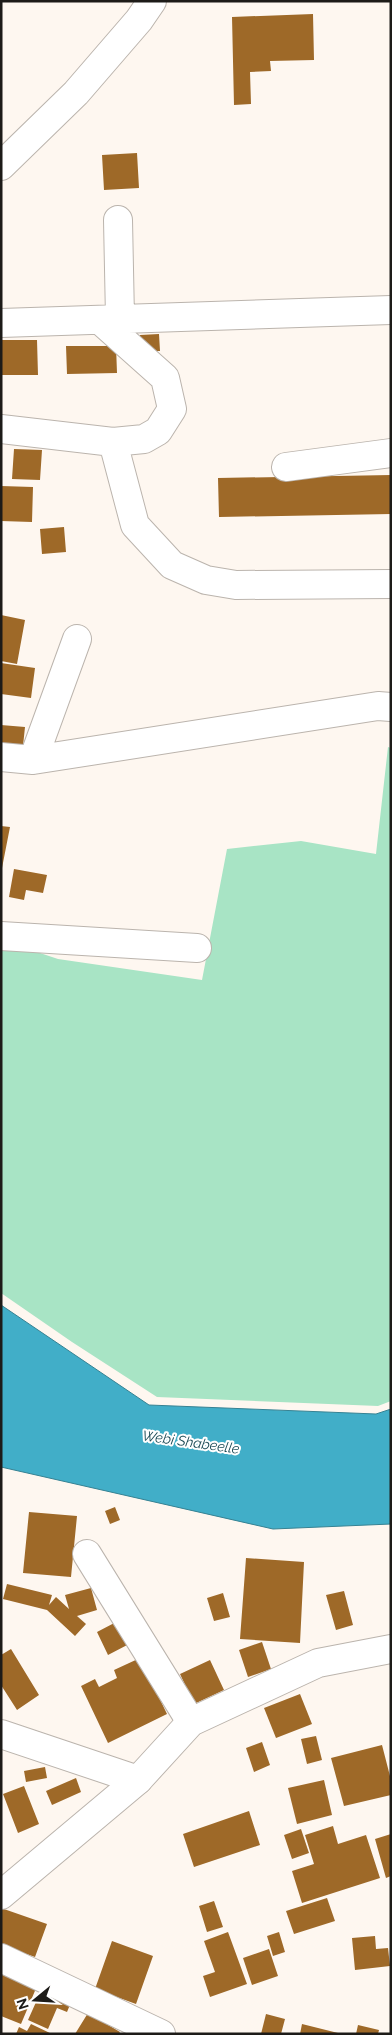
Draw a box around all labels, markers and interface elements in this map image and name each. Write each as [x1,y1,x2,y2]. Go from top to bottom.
water label: Webi Shabeelle [141,1427,241,1457]
north arrow [10,1975,60,2025]
text: N [13,1996,32,2012]

